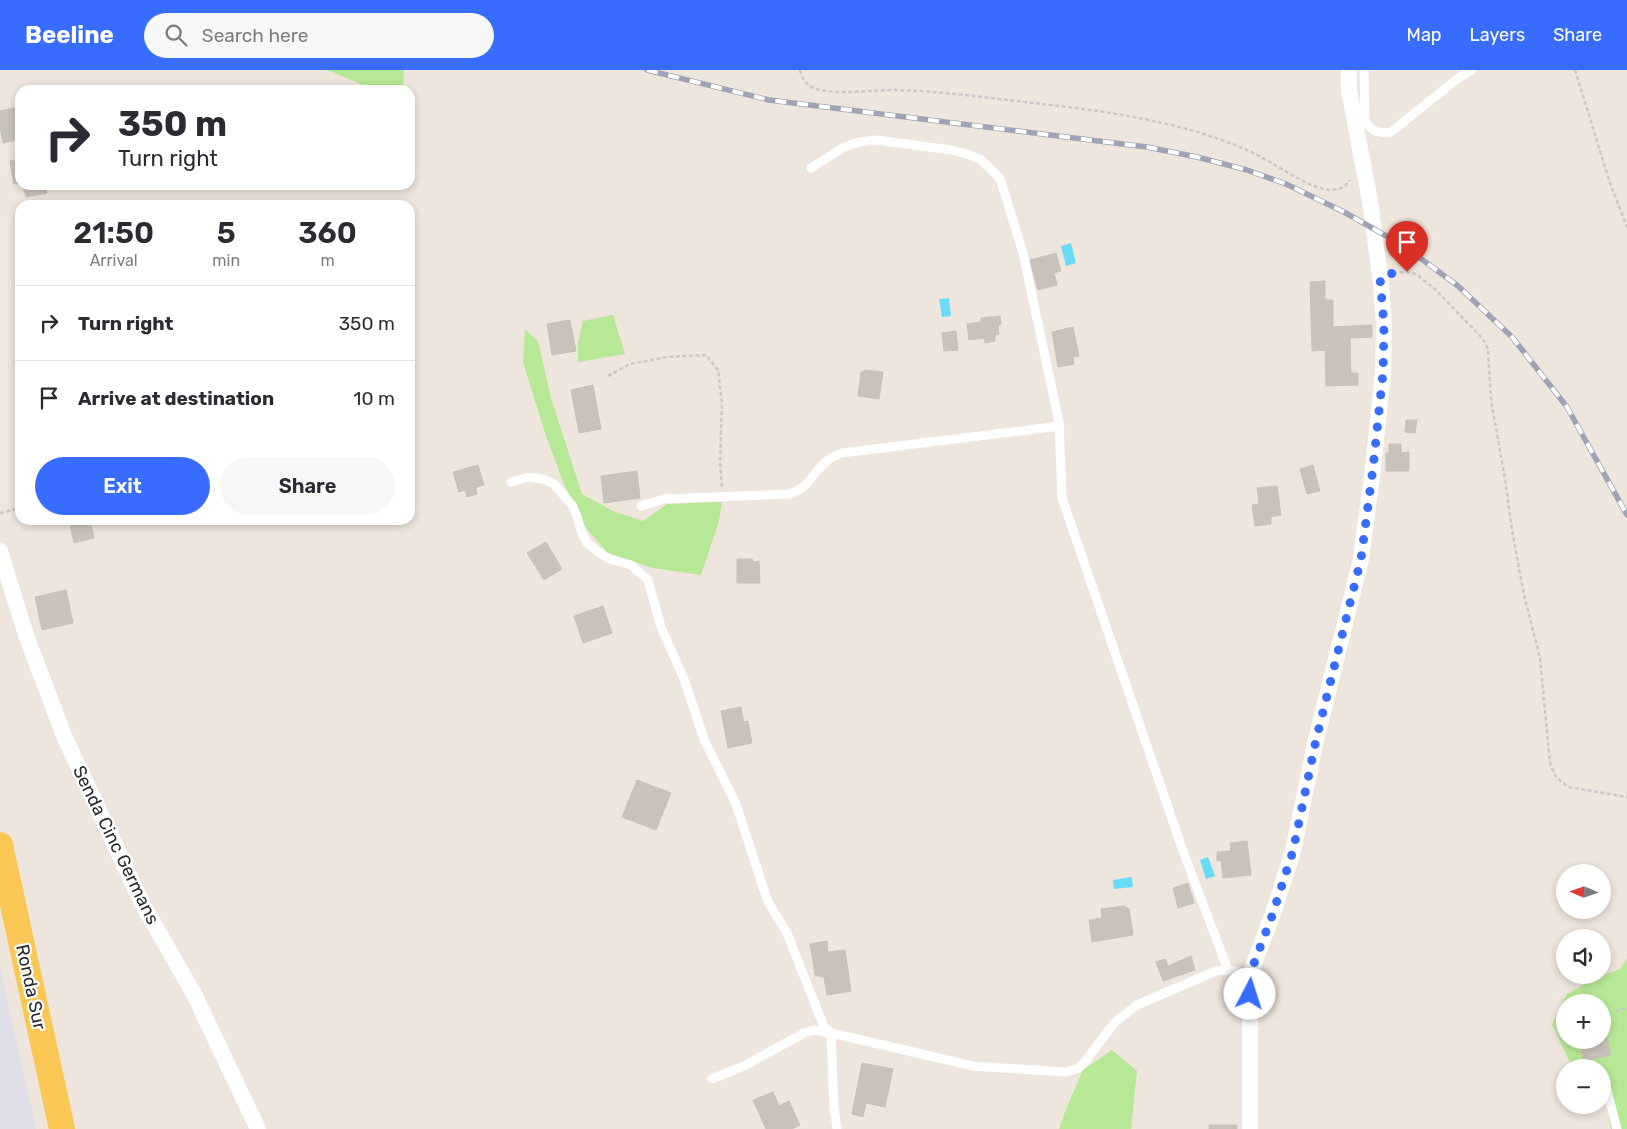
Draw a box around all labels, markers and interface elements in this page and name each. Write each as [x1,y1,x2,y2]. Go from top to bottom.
search box [144,13,494,58]
text: Beeline [25,21,114,49]
icon: search [162,21,190,49]
text: Search here [202,24,308,47]
text: Map [1407,24,1442,46]
text: Layers [1470,24,1525,46]
text: Share [1553,24,1602,46]
text: 350 m [118,103,227,145]
icon: right [35,105,100,170]
text: Turn right [118,145,218,172]
text: 21:50 [73,215,154,251]
text: 5 [217,215,236,251]
text: 360 [298,215,357,251]
pin [1386,221,1428,272]
icon: arrive [1393,228,1421,256]
text: Arrival [90,251,138,270]
text: min [212,251,240,270]
text: m [320,251,335,270]
icon: right [35,309,63,337]
text: Turn right [78,312,173,335]
text: 350 m [339,312,395,335]
icon: arrive [35,384,63,412]
text: Arrive at destination [78,387,274,410]
text: 10 m [353,387,395,410]
button: Exit [35,457,210,515]
button: Share [220,457,395,515]
street label: Senda Cinc Germans [68,762,164,928]
north arrow [1556,864,1611,919]
map controls [1556,864,1611,1114]
button: sound [1556,929,1611,984]
street label: Ronda Sur [11,942,51,1032]
position arrow [1223,967,1275,1019]
button: + [1556,994,1611,1049]
button: − [1556,1059,1611,1114]

